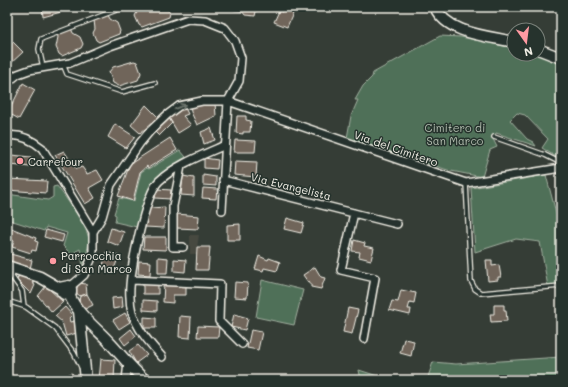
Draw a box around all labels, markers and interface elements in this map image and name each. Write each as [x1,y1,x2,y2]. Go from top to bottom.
north arrow [506,22,546,62]
text: N [523,44,534,60]
one-way arrow [174,103,186,110]
park label: Cimitero di San Marco [425,120,485,148]
street label: Via del Cimitero [352,127,440,170]
place label: Carrefour [28,154,83,169]
marker: Carrefour [15,156,25,166]
street label: Via Evangelista [249,169,333,203]
place label: Parrocchia di San Marco [61,248,132,276]
marker: Parrocchia di San Marco [48,256,58,266]

